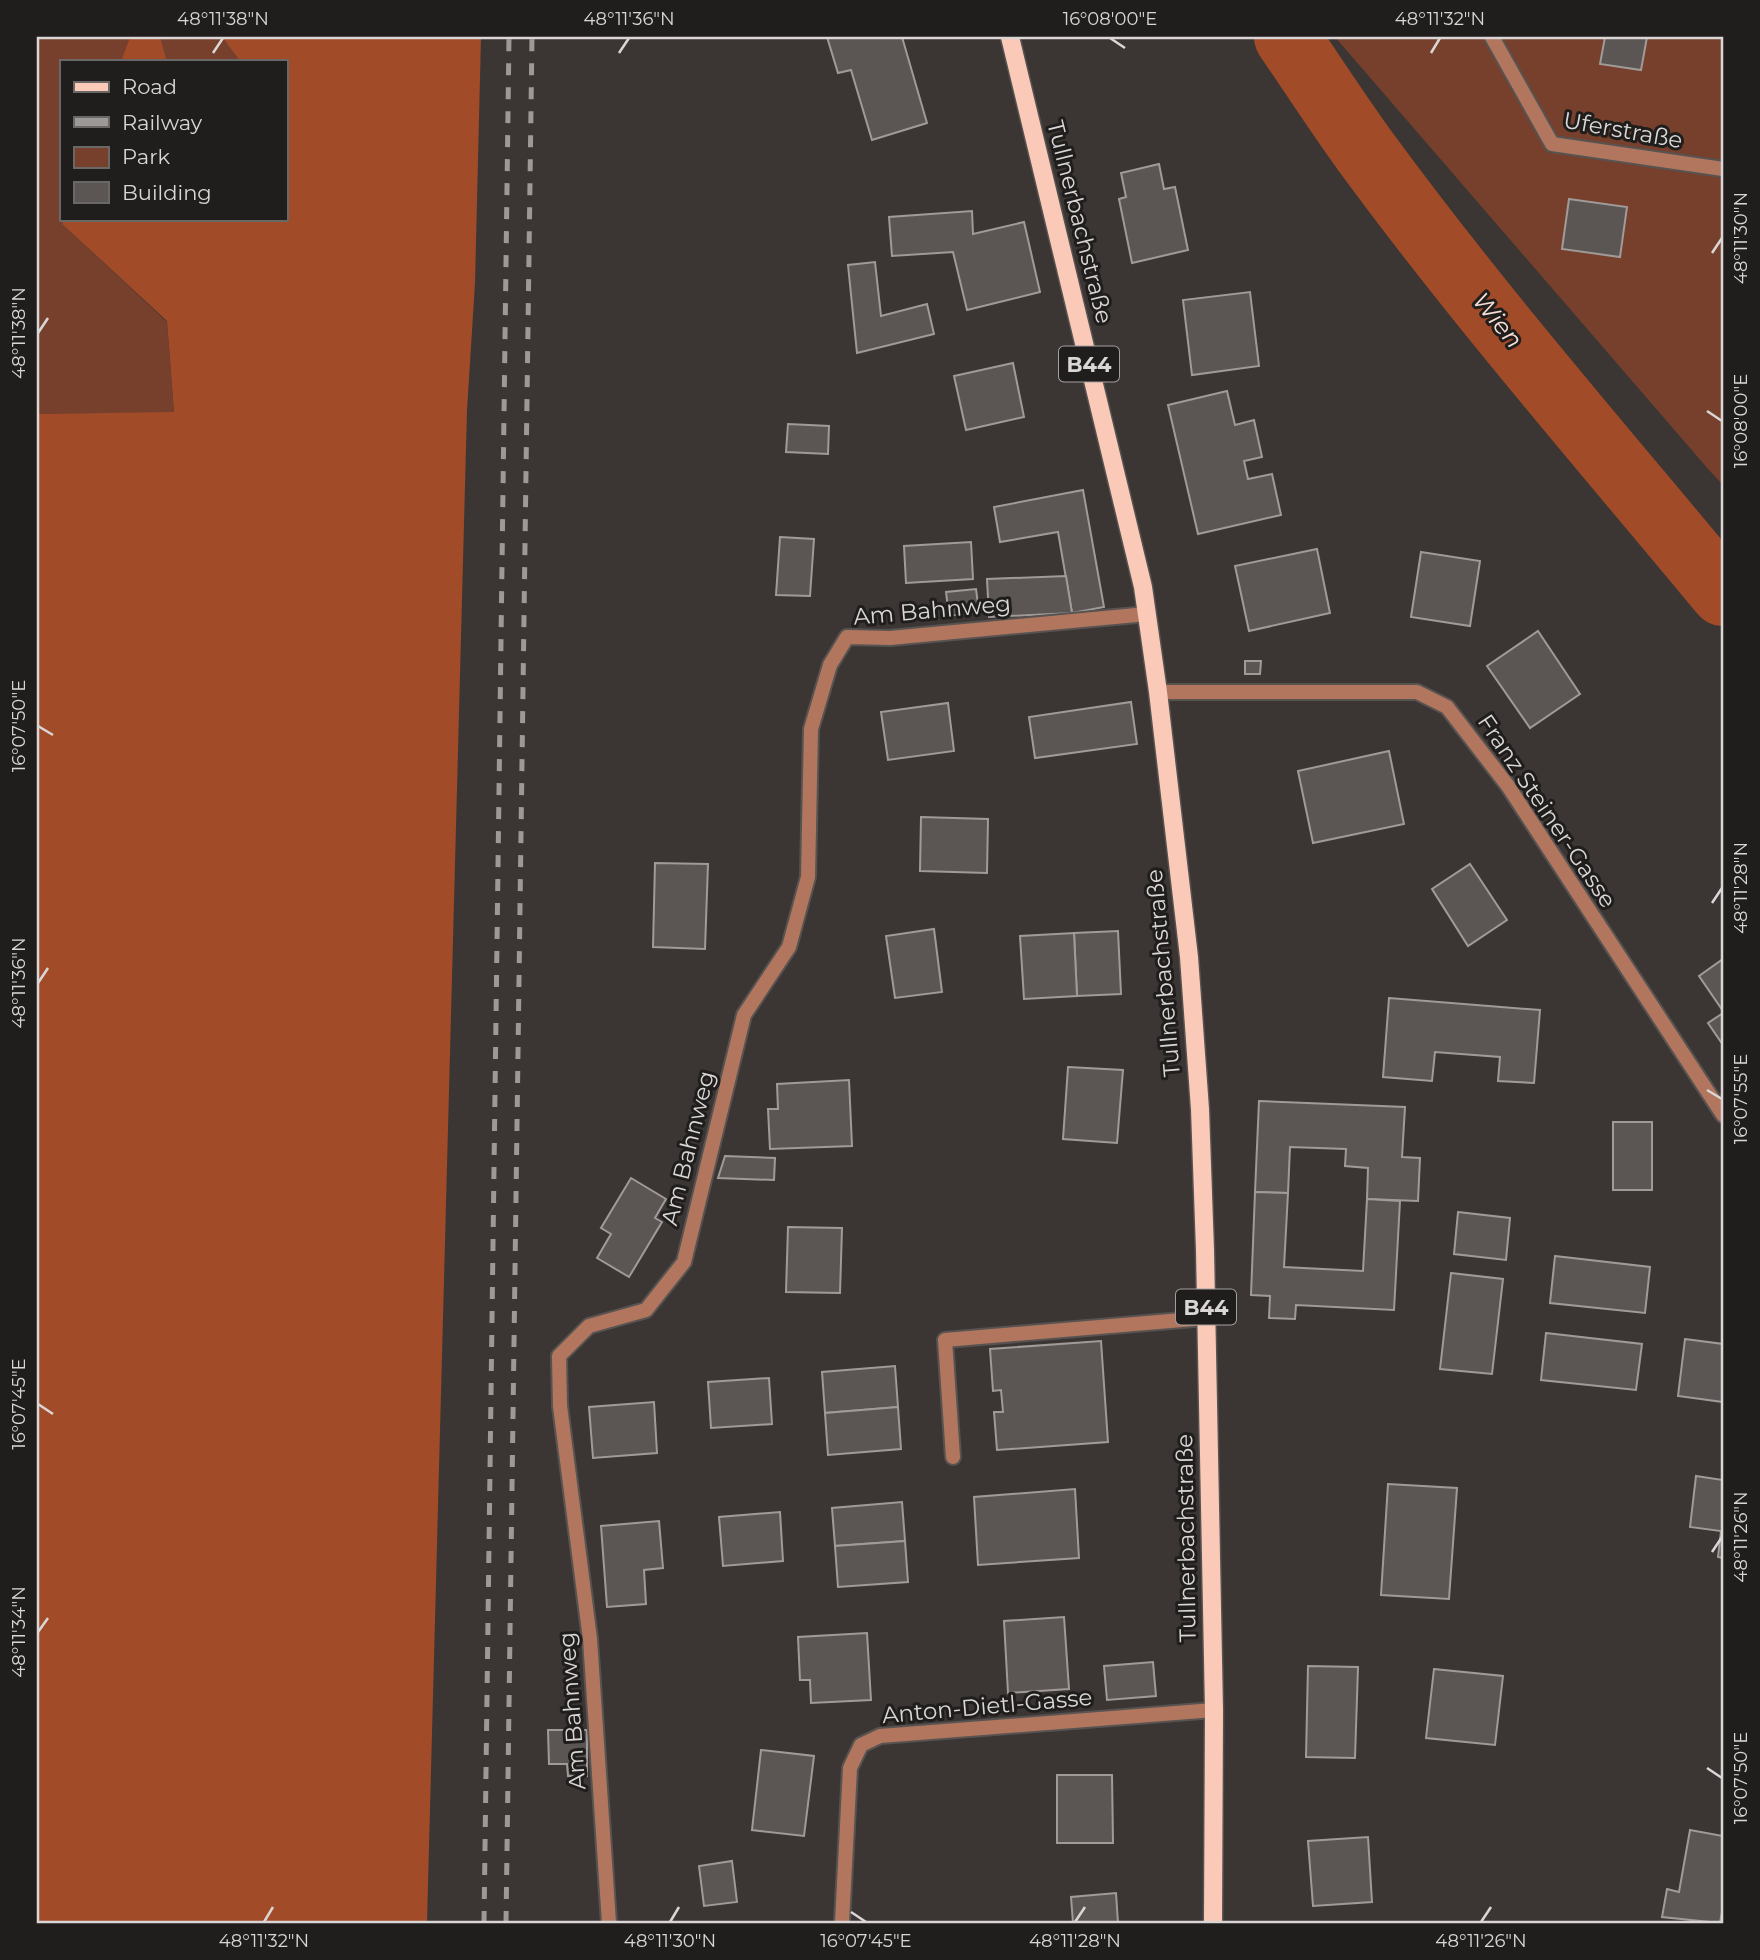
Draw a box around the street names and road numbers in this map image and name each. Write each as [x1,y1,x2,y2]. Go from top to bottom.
street label: Uferstraße [1561,106,1685,154]
street label: Tullnerbachstraße [1041,118,1119,326]
road number: B44 [1059,346,1119,382]
street label: Am Bahnweg [852,589,1012,631]
street label: Franz Steiner-Gasse [1472,709,1622,913]
street label: Tullnerbachstraße [1140,868,1186,1078]
street label: Am Bahnweg [655,1068,721,1228]
road number: B44 [1176,1290,1236,1324]
street label: Tullnerbachstraße [1170,1434,1202,1642]
street label: Am Bahnweg [553,1631,591,1791]
street label: Anton-Dietl-Gasse [881,1683,1093,1729]

